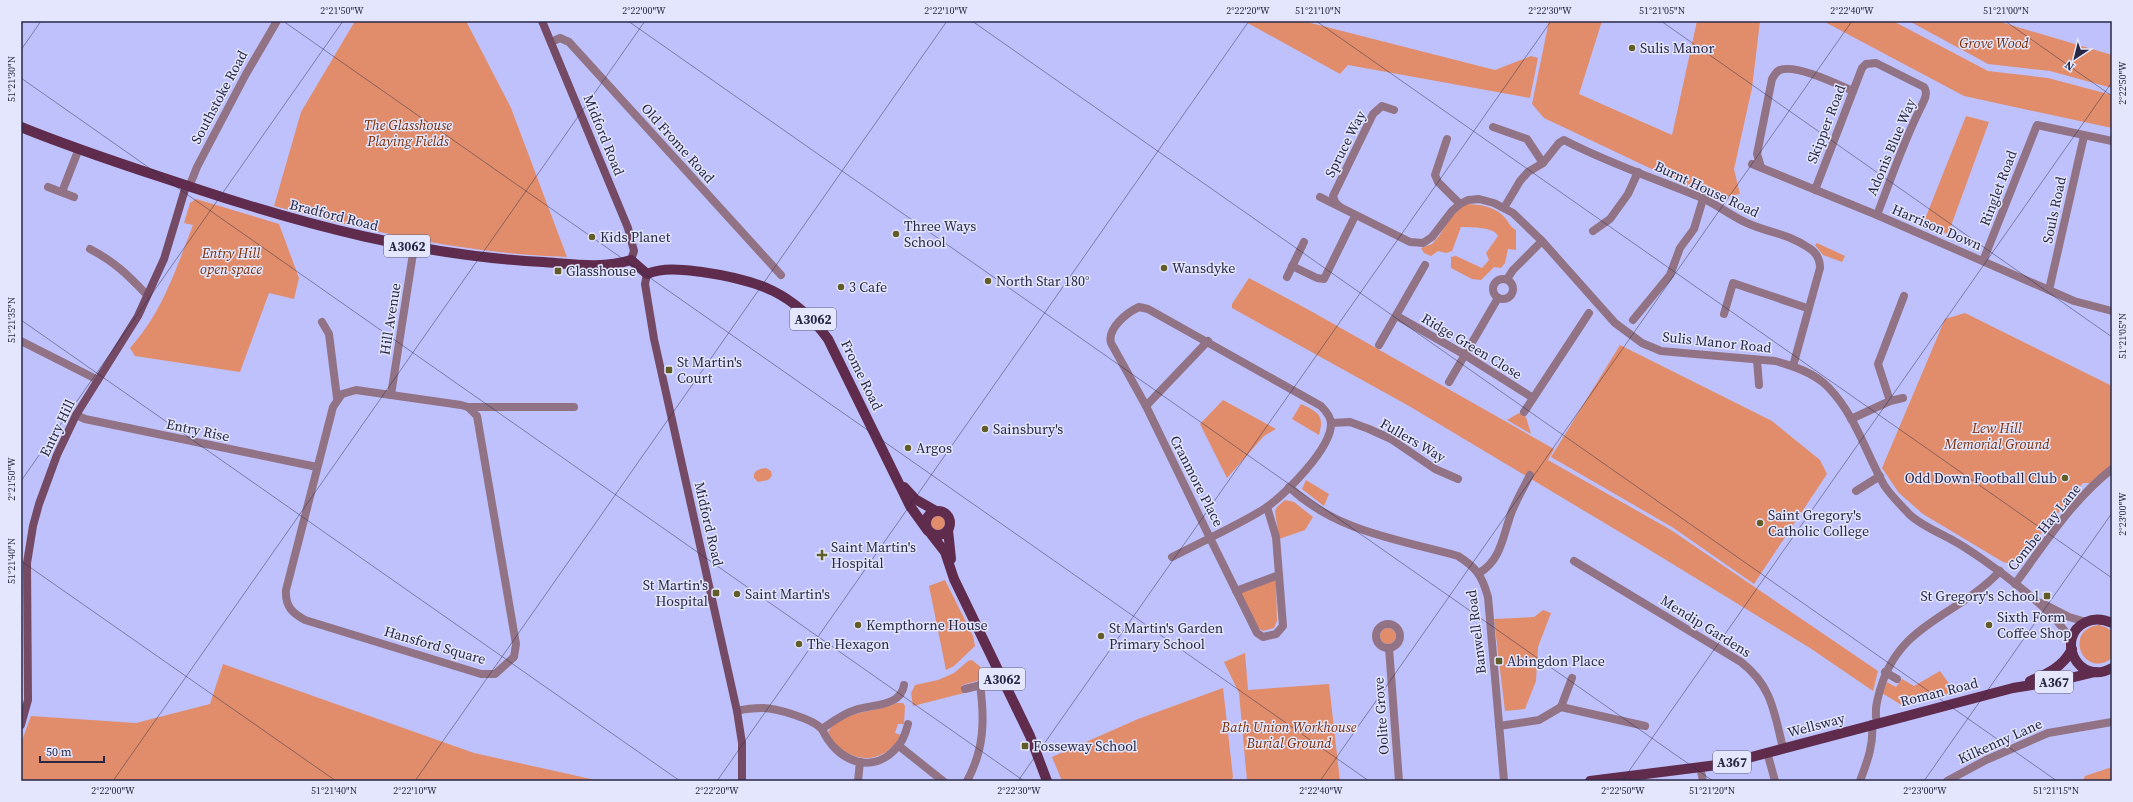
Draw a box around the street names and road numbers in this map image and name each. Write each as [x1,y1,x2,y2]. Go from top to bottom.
street label: Southstoke Road [186,47,252,147]
street label: Skipper Road [1802,82,1850,166]
street label: Midford Road [579,91,629,179]
street label: Adonis Blue Way [1861,94,1921,199]
street label: Old Frome Road [637,99,719,187]
street label: Spruce Way [1320,106,1371,181]
street label: Ringlet Road [1974,147,2022,229]
street label: Burnt House Road [1651,156,1763,222]
street label: Souls Road [2037,175,2071,245]
street label: Bradford Road [288,194,381,236]
street label: Harrison Down [1889,199,1986,255]
road number: A3062 [384,235,430,257]
street label: Hill Avenue [374,281,406,357]
road number: A3062 [790,308,836,330]
street label: Ridge Green Close [1418,308,1526,384]
street label: Sulis Manor Road [1662,326,1772,358]
street label: Frome Road [836,336,888,414]
street label: Entry Hill [35,396,79,460]
street label: Fullers Way [1376,413,1450,467]
street label: Entry Rise [164,414,232,446]
street label: Cranmore Place [1165,432,1229,530]
street label: Combe Hay Lane [2003,479,2085,575]
street label: Midford Road [690,480,728,568]
street label: Banwell Road [1461,589,1491,675]
street label: Mendip Gardens [1657,590,1755,662]
street label: Hansford Square [382,621,488,669]
road number: A3062 [979,668,1025,690]
road number: A367 [2035,671,2073,693]
street label: Roman Road [1898,673,1980,711]
street label: Oolite Grove [1368,677,1394,755]
street label: Wellsway [1785,708,1848,742]
street label: Kilkenny Lane [1955,714,2045,768]
road number: A367 [1713,751,1751,773]

